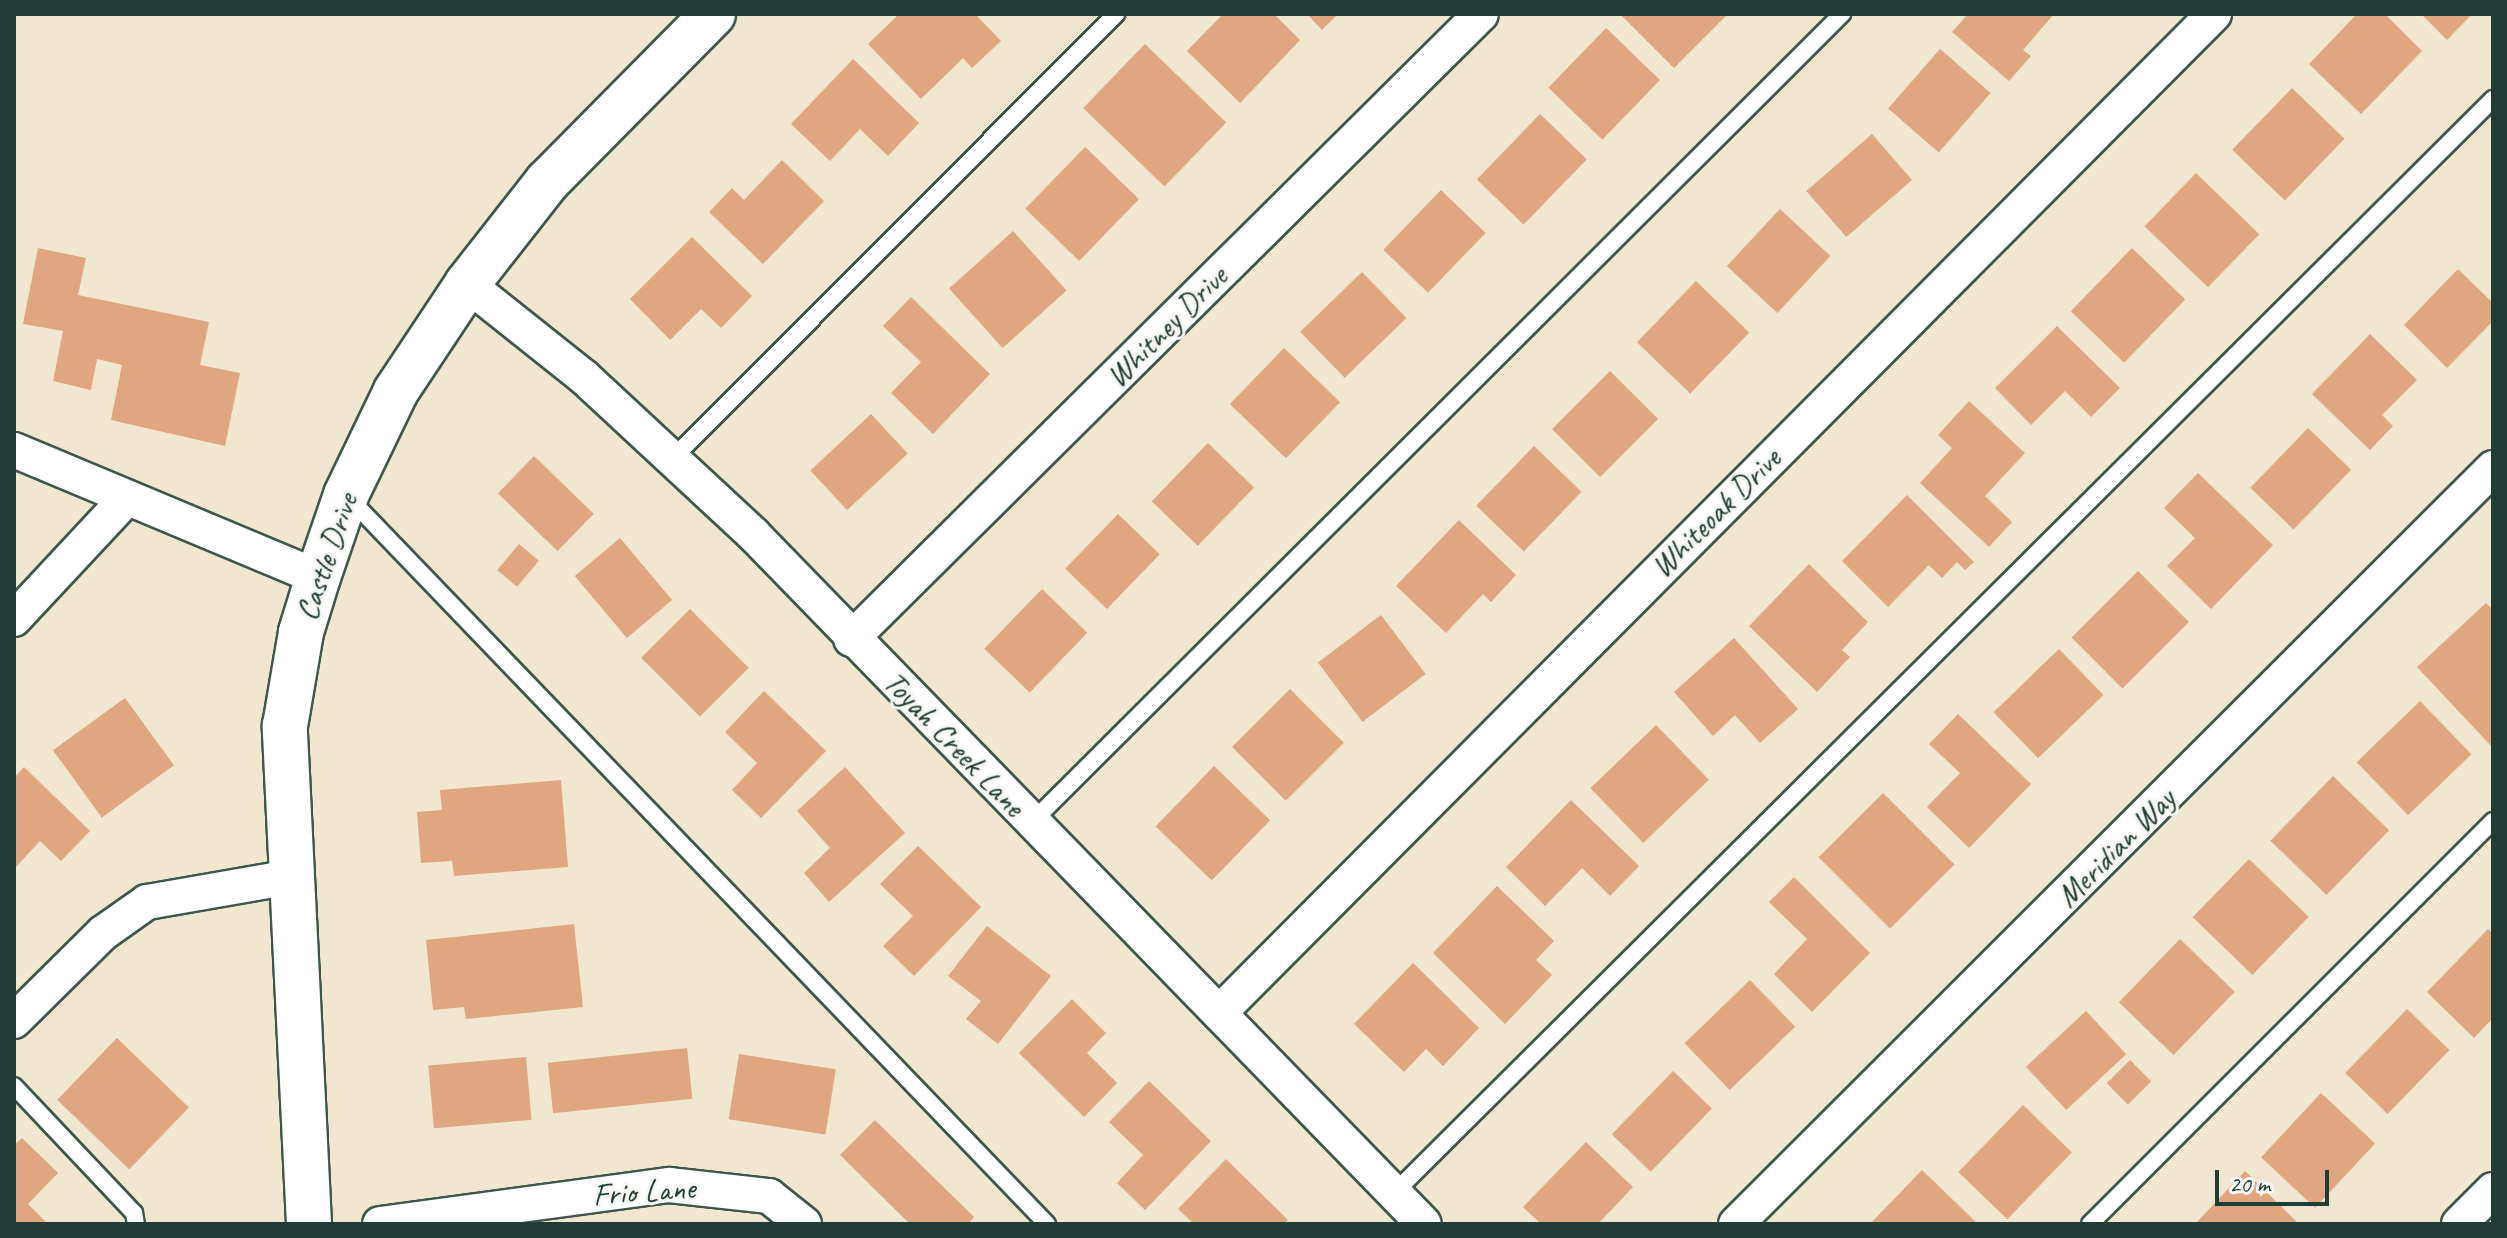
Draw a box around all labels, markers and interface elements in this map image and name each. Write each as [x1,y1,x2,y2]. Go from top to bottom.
street label: Whitney Drive [1098,258,1236,396]
street label: Whiteoak Drive [1643,440,1789,586]
street label: Castle Drive [287,489,367,625]
street label: Toyah Creek Lane [875,663,1033,825]
street label: Meridian Way [2048,780,2184,916]
scale bar [2219,1154,2333,1204]
street label: Frio Lane [591,1169,697,1215]
text: 20 m [2229,1169,2270,1199]

